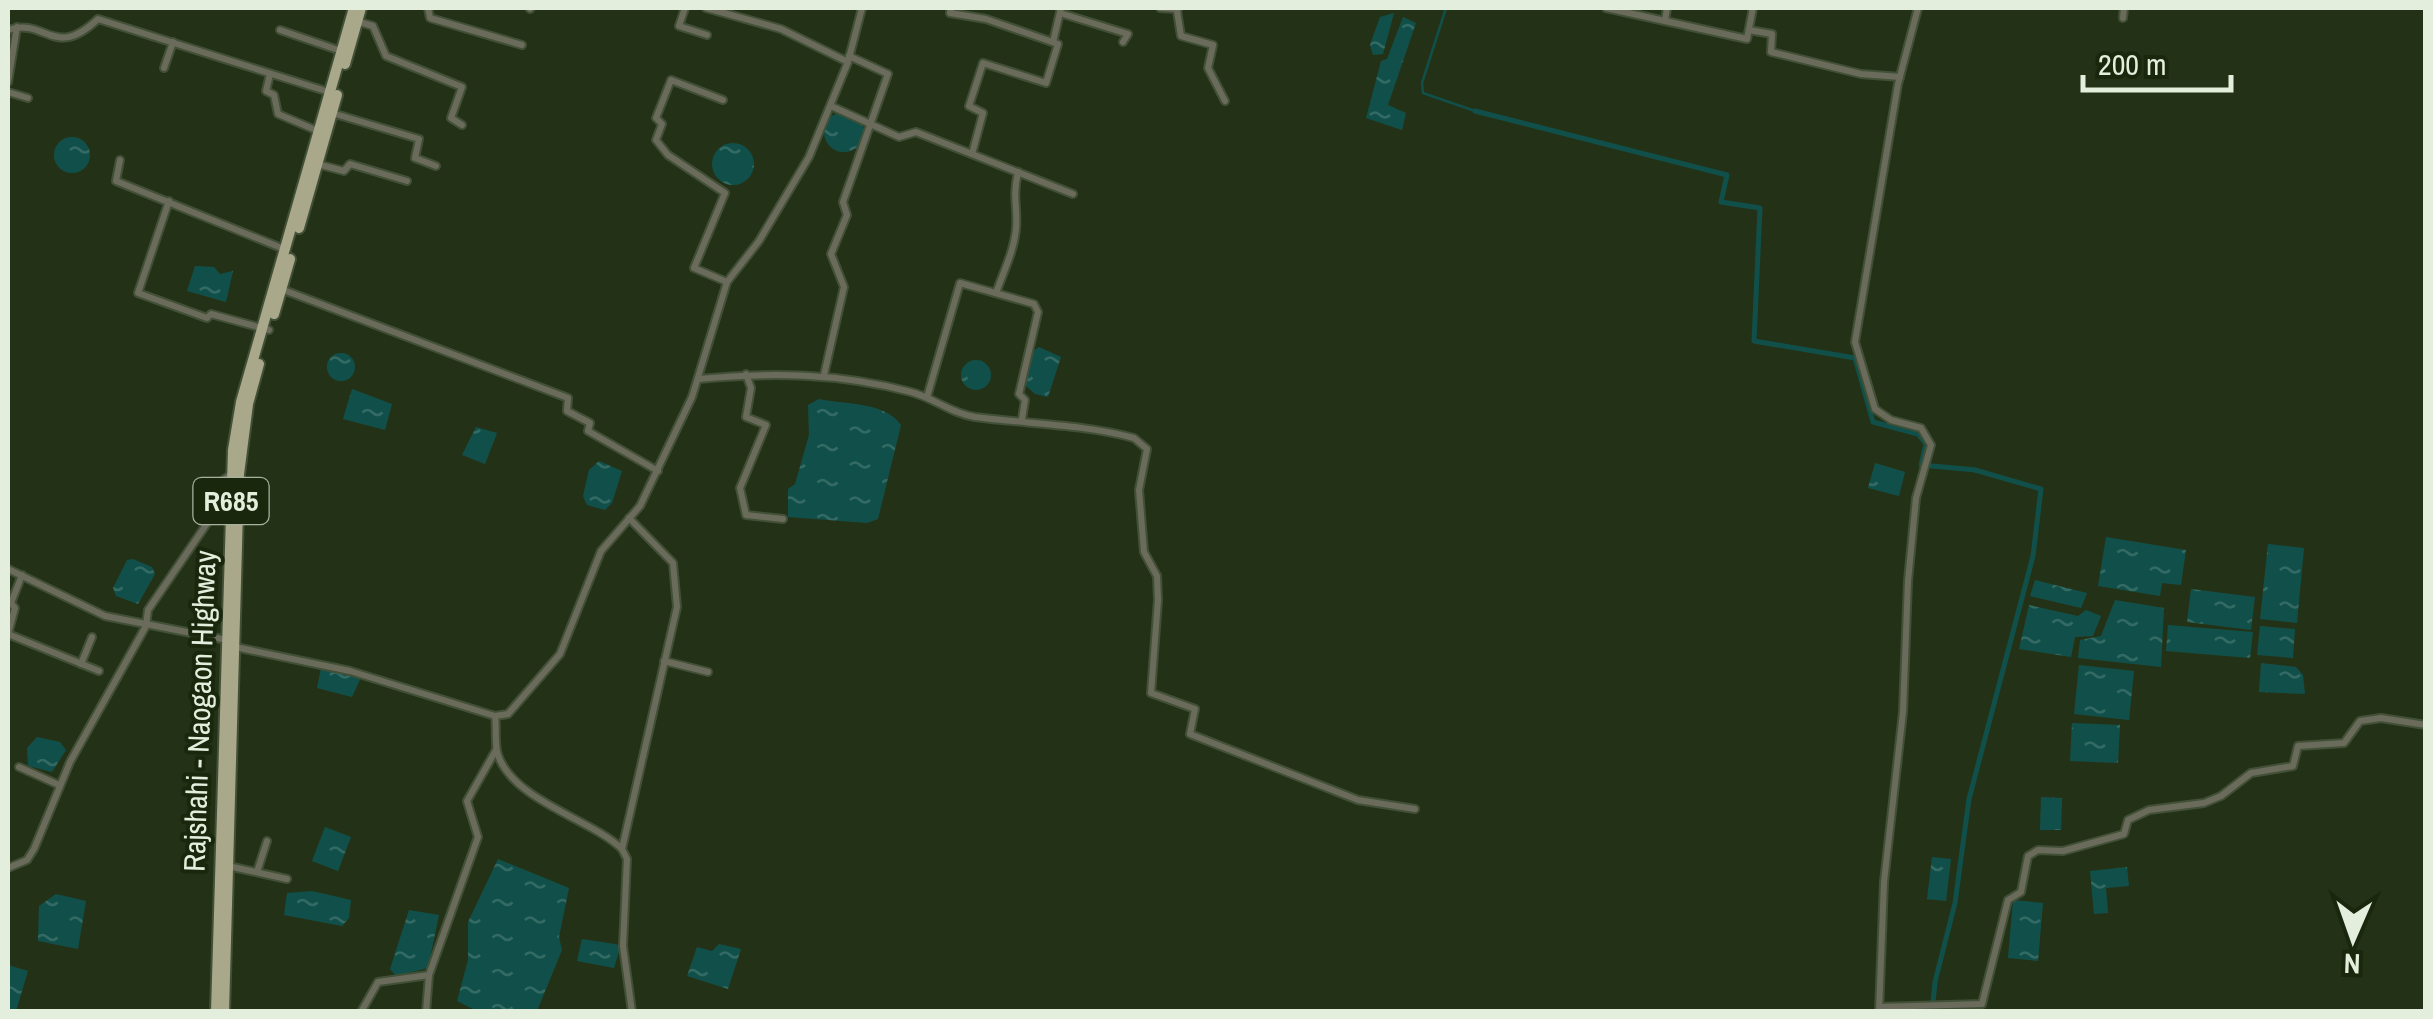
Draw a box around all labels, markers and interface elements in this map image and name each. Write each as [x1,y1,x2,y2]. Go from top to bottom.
scale bar [2083,30,2230,92]
text: 200 m [2098,44,2166,84]
road number: R685 [194,478,268,524]
street label: Rajshahi - Naogaon Highway [173,549,225,872]
north arrow [2303,889,2403,989]
text: N [2343,945,2361,983]

